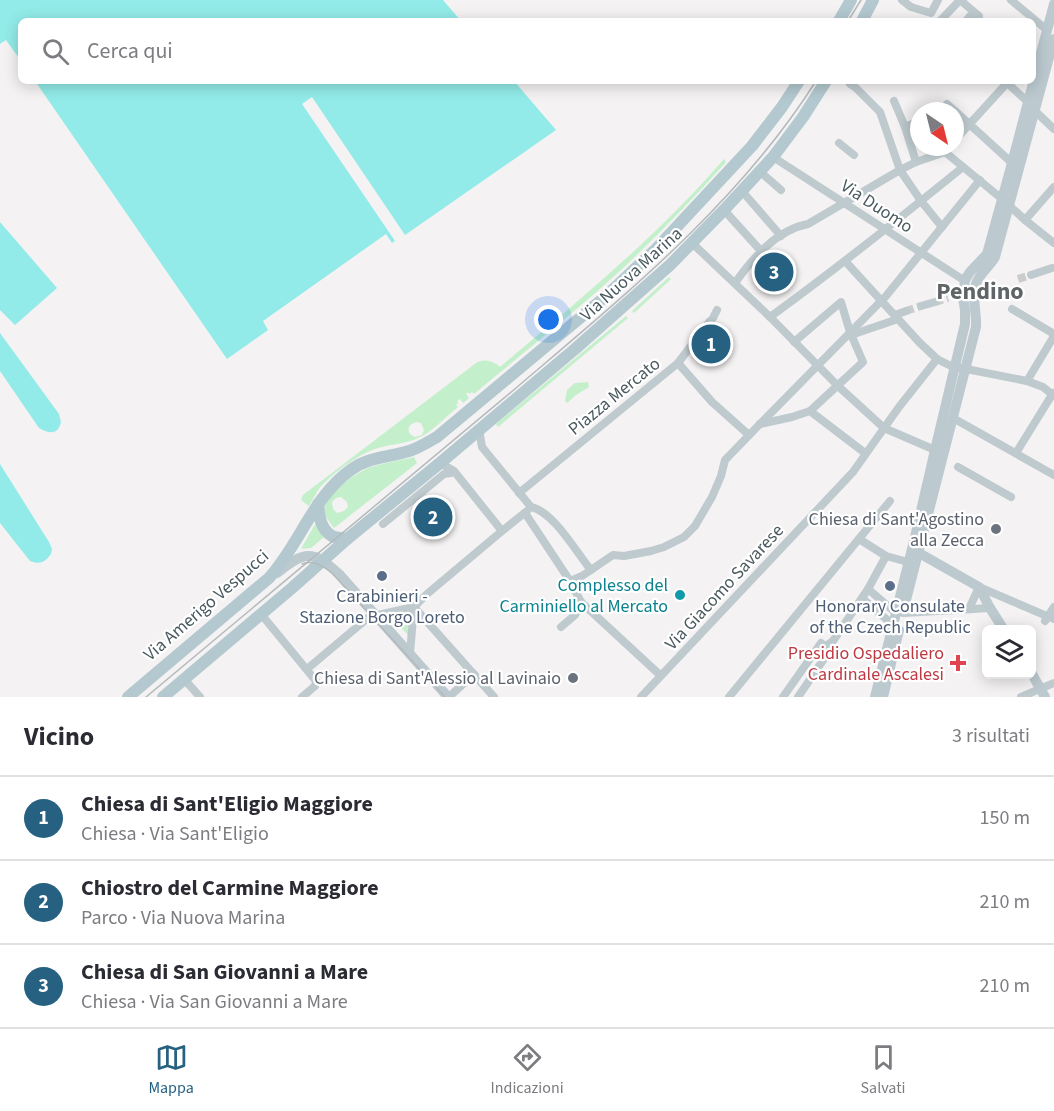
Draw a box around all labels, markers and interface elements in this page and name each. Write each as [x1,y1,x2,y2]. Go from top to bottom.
search box [18,18,1036,84]
icon: search [39,35,72,68]
text: Cerca qui [87,35,173,67]
north arrow [910,102,964,156]
street label: Via Duomo [836,174,918,239]
street label: Via Nuova Marina [575,222,688,327]
pin: 3 [754,250,794,294]
district label: Pendino [936,274,1024,309]
your location [534,305,563,334]
pin: 1 [692,322,730,366]
street label: Piazza Mercato [563,352,666,441]
pin: 2 [414,494,452,540]
place label: Chiesa di Sant'Agostino alla Zecca [809,507,984,553]
street label: Via Giacomo Savarese [659,519,790,656]
marker: Chiesa di Sant'Agostino alla Zecca [989,522,1003,536]
street label: Via Amerigo Vespucci [138,544,274,667]
marker: Carabinieri - Stazione Borgo Loreto [375,569,389,583]
place label: Complesso del Carminiello al Mercato [500,573,668,619]
marker: Honorary Consulate of the Czech Republic [883,579,897,593]
place label: Carabinieri - Stazione Borgo Loreto [299,584,465,630]
marker: Complesso del Carminiello al Mercato [673,588,687,602]
place label: Honorary Consulate of the Czech Republic [809,594,971,640]
map controls [982,625,1036,679]
button: layers [982,625,1036,679]
place label: Presidio Ospedaliero Cardinale Ascalesi [788,641,944,687]
marker: Presidio Ospedaliero Cardinale Ascalesi [949,654,967,672]
place label: Chiesa di Sant'Alessio al Lavinaio [314,666,561,691]
marker: Chiesa di Sant'Alessio al Lavinaio [566,671,580,685]
text: Vicino [24,718,94,755]
text: 3 risultati [952,722,1030,750]
text: Chiesa di Sant'Eligio Maggiore [81,788,373,820]
text: 1 [38,804,49,832]
text: 150 m [980,804,1030,832]
text: Chiesa · Via Sant'Eligio [81,820,269,848]
text: Chiostro del Carmine Maggiore [81,872,379,904]
text: 2 [38,888,49,916]
text: 210 m [980,888,1030,916]
text: Parco · Via Nuova Marina [81,904,285,932]
text: Chiesa di San Giovanni a Mare [81,956,368,988]
text: 3 [38,972,49,1000]
text: 210 m [980,972,1030,1000]
text: Chiesa · Via San Giovanni a Mare [81,988,348,1016]
tab: Mappa [148,1041,194,1099]
tab: Indicazioni [491,1041,564,1099]
tab: Salvati [861,1041,906,1099]

